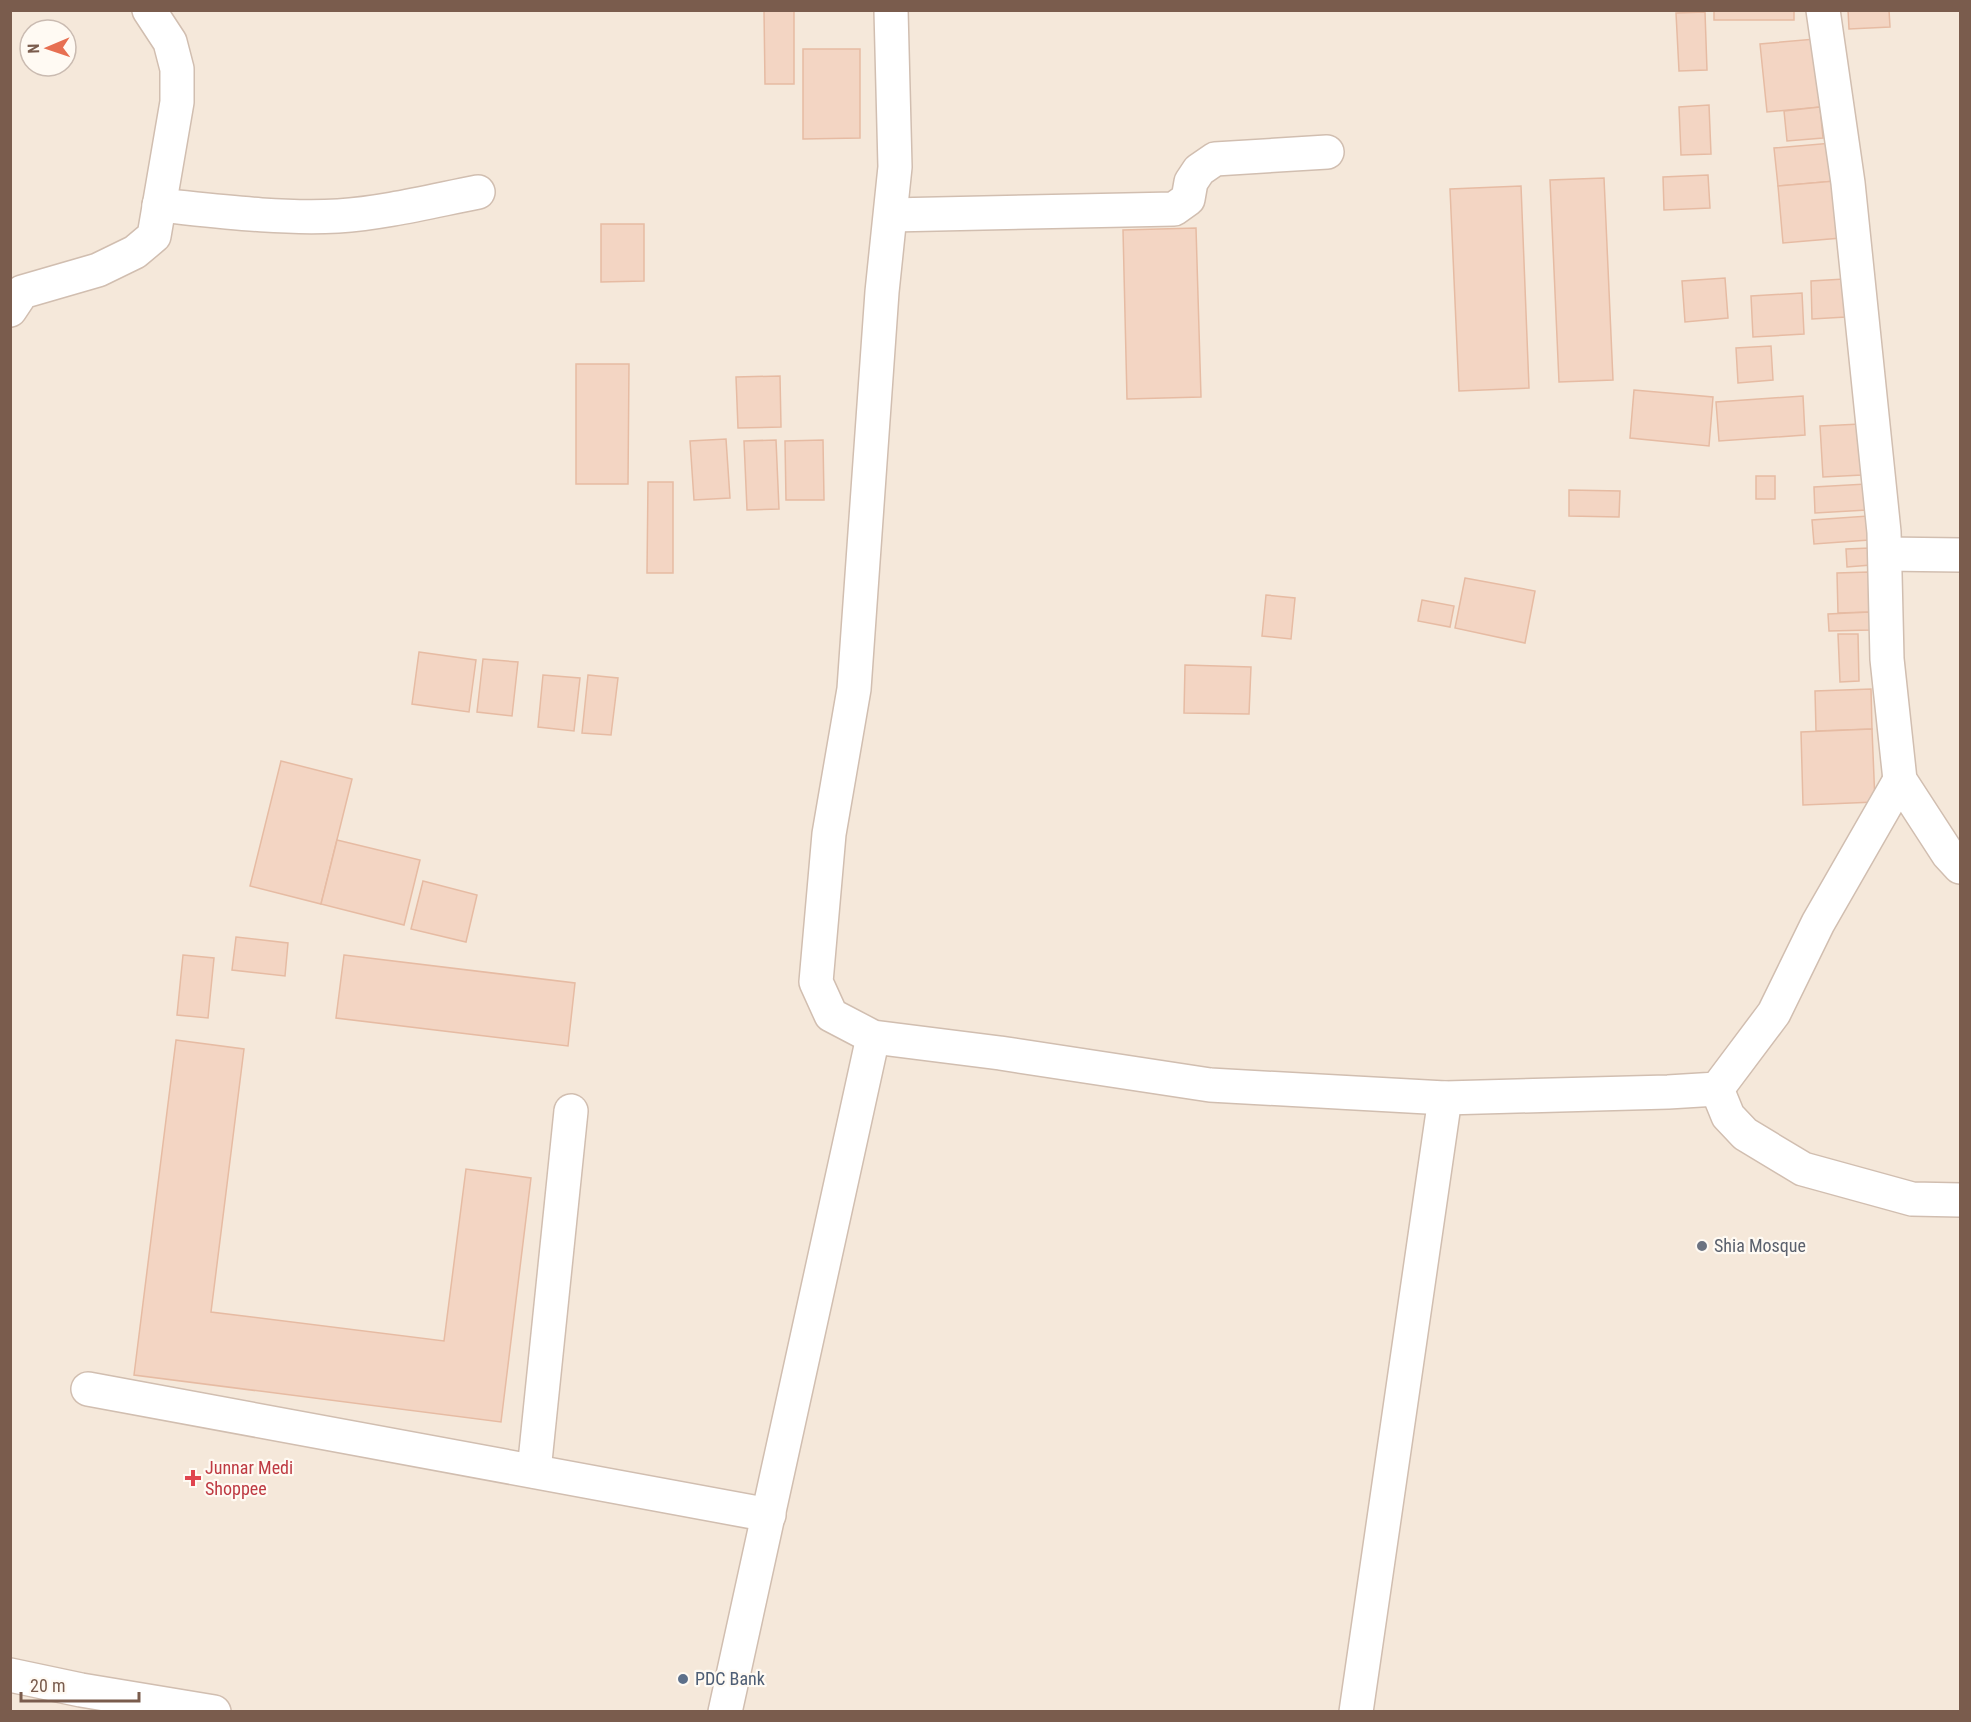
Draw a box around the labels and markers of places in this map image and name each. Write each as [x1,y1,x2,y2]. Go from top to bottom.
place label: Shia Mosque [1714,1235,1806,1256]
marker: Shia Mosque [1695,1239,1709,1253]
place label: Junnar Medi Shoppee [205,1457,293,1499]
marker: Junnar Medi Shoppee [186,1471,200,1485]
place label: PDC Bank [695,1668,765,1689]
marker: PDC Bank [676,1672,690,1686]

